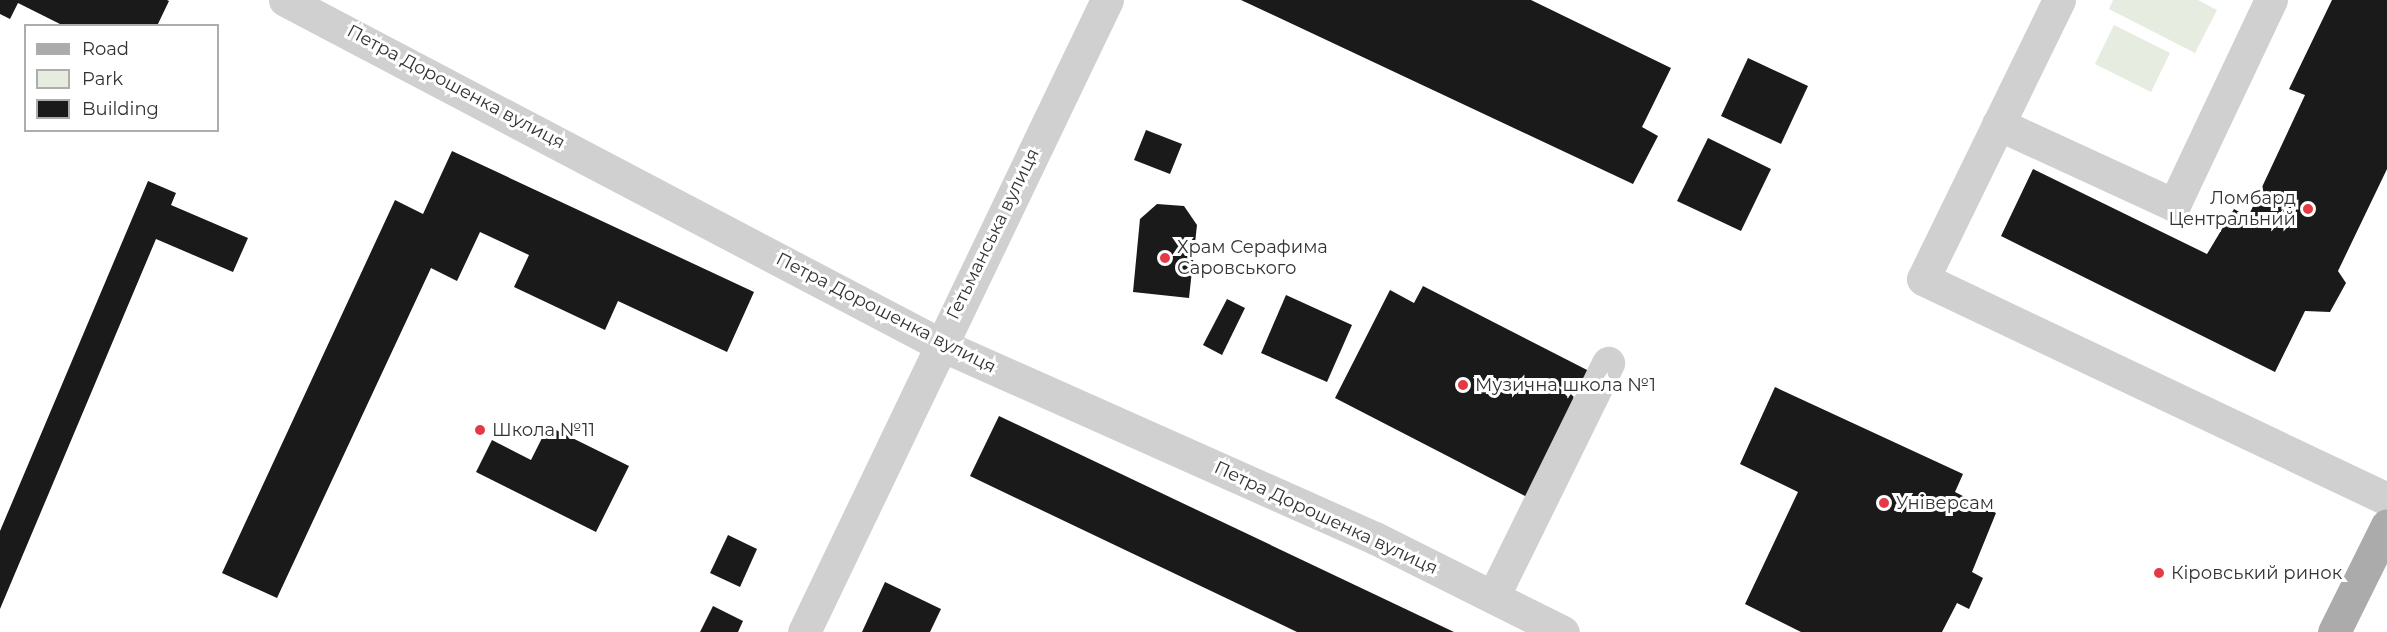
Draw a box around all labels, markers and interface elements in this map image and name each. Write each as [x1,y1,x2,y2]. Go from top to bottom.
street label: Петра Дорошенка вулиця [343,20,569,154]
legend [24,24,219,132]
text: Road [82,38,129,60]
text: Park [82,68,123,90]
text: Building [82,98,159,120]
street label: Гетьманська вулиця [942,145,1044,323]
place label: Ломбард Центральний [2168,188,2296,230]
marker: Ломбард Центральний [2301,202,2315,216]
place label: Храм Серафима Саровського [1177,237,1328,280]
street label: Петра Дорошенка вулиця [772,248,1000,378]
marker: Храм Серафима Саровського [1158,251,1172,265]
place label: Музична школа №1 [1475,374,1656,396]
marker: Музична школа №1 [1456,378,1470,392]
place label: Школа №11 [492,419,595,441]
marker: Школа №11 [473,423,487,437]
street label: Петра Дорошенка вулиця [1211,457,1441,579]
place label: Універсам [1896,492,1994,514]
marker: Універсам [1877,496,1891,510]
place label: Кіровський ринок [2171,562,2342,584]
marker: Кіровський ринок [2152,566,2166,580]

